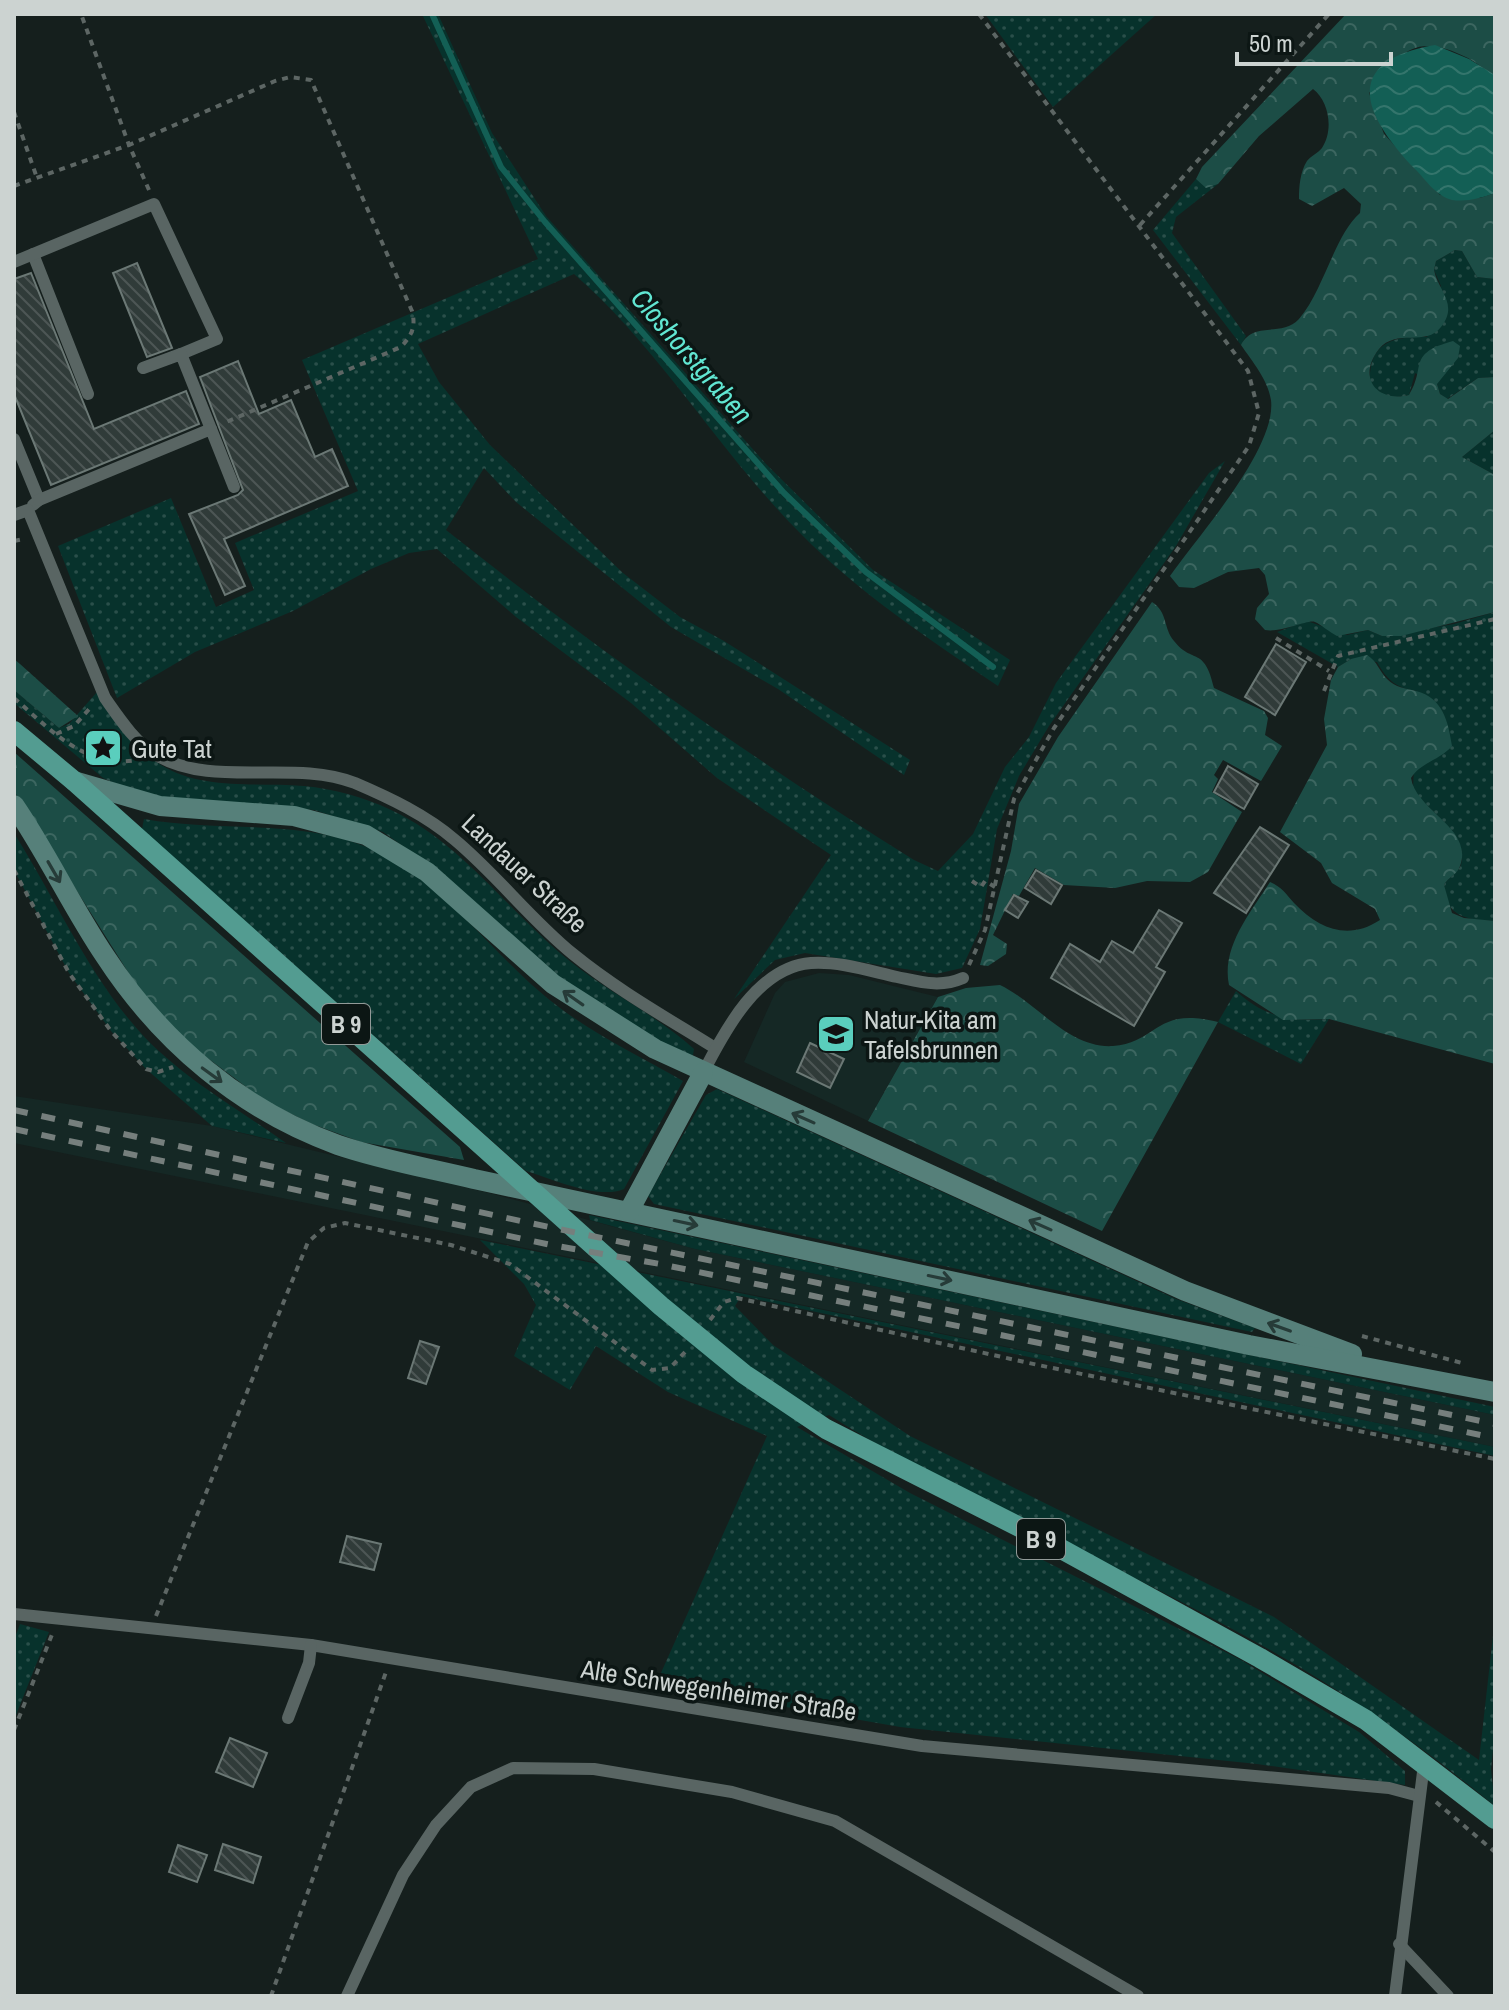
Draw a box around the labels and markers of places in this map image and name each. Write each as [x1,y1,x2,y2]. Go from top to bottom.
place icon: Gute Tat [82,727,124,769]
place label: Gute Tat [131,731,212,766]
place label: Natur-Kita am Tafelsbrunnen [864,1002,998,1067]
school or university icon: Natur-Kita am Tafelsbrunnen [815,1013,857,1055]

